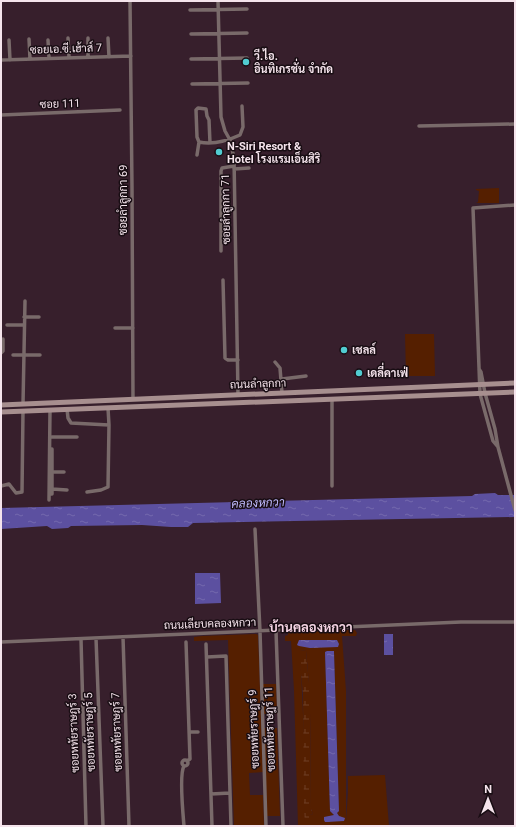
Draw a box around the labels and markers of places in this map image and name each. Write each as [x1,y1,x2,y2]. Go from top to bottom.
place label: วี.ไอ. อินทิเกรชั่น จำกัด [253,48,333,76]
marker: วี.ไอ. อินทิเกรชั่น จำกัด [241,57,251,67]
place label: N-Siri Resort & Hotel โรงแรมเอ็นสิริ [227,140,321,166]
marker: N-Siri Resort & Hotel โรงแรมเอ็นสิริ [214,147,224,157]
place label: เชลล์ [352,342,377,357]
marker: เชลล์ [339,345,349,355]
place label: เดลี่คาเฟ่ [367,362,408,380]
marker: เดลี่คาเฟ่ [354,368,364,378]

